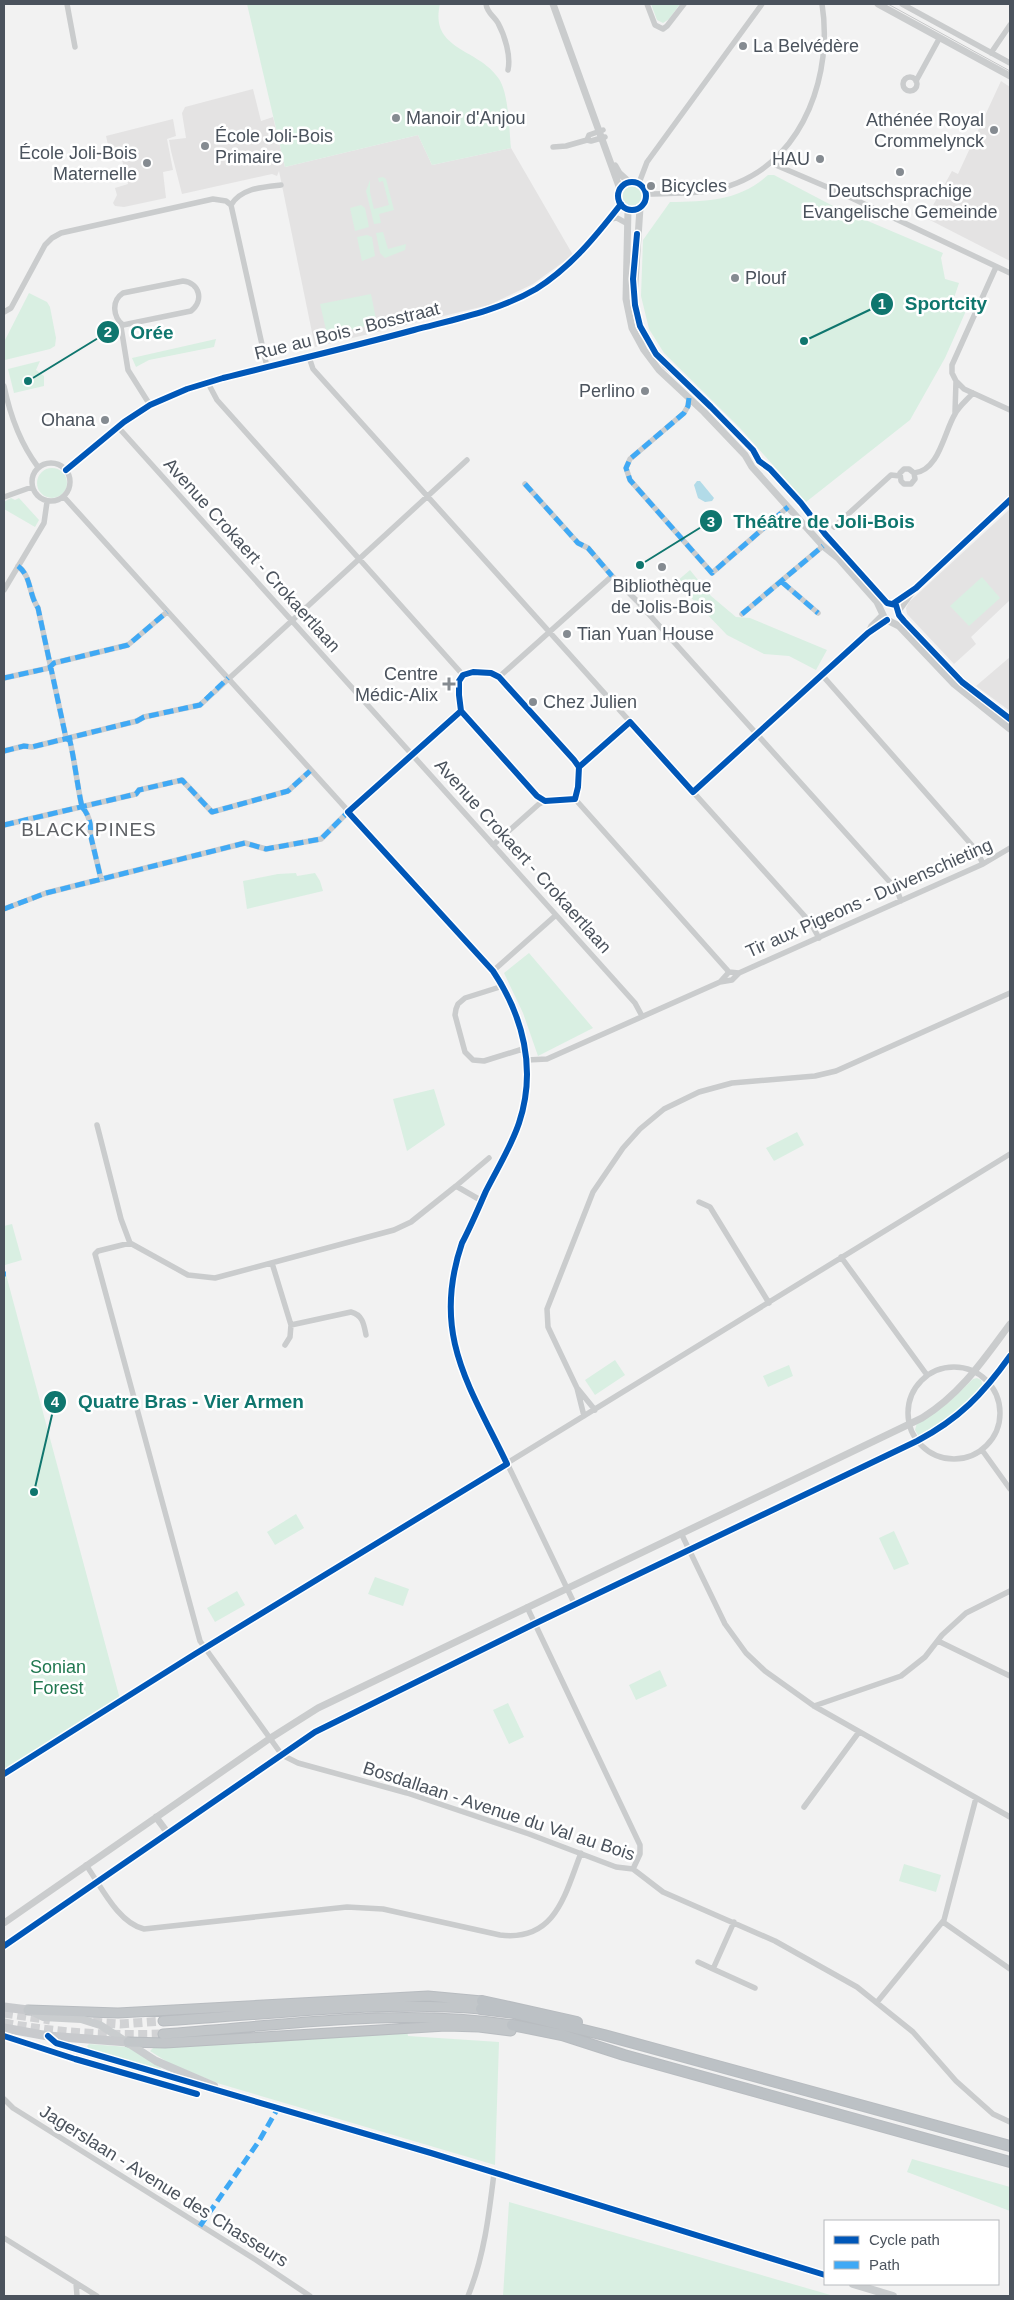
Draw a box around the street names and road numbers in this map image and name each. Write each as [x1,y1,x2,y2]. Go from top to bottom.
street label: Rue au Bois - Bosstraat [252,298,442,364]
street label: Avenue Crokaert - Crokaertlaan [160,454,344,656]
street label: Avenue Crokaert - Crokaertlaan [431,755,615,957]
street label: Tir aux Pigeons - Duivenschieting [743,834,995,962]
street label: Bosdallaan - Avenue du Val au Bois [361,1758,637,1864]
street label: Jagerslaan - Avenue des Chasseurs [36,2101,292,2271]

